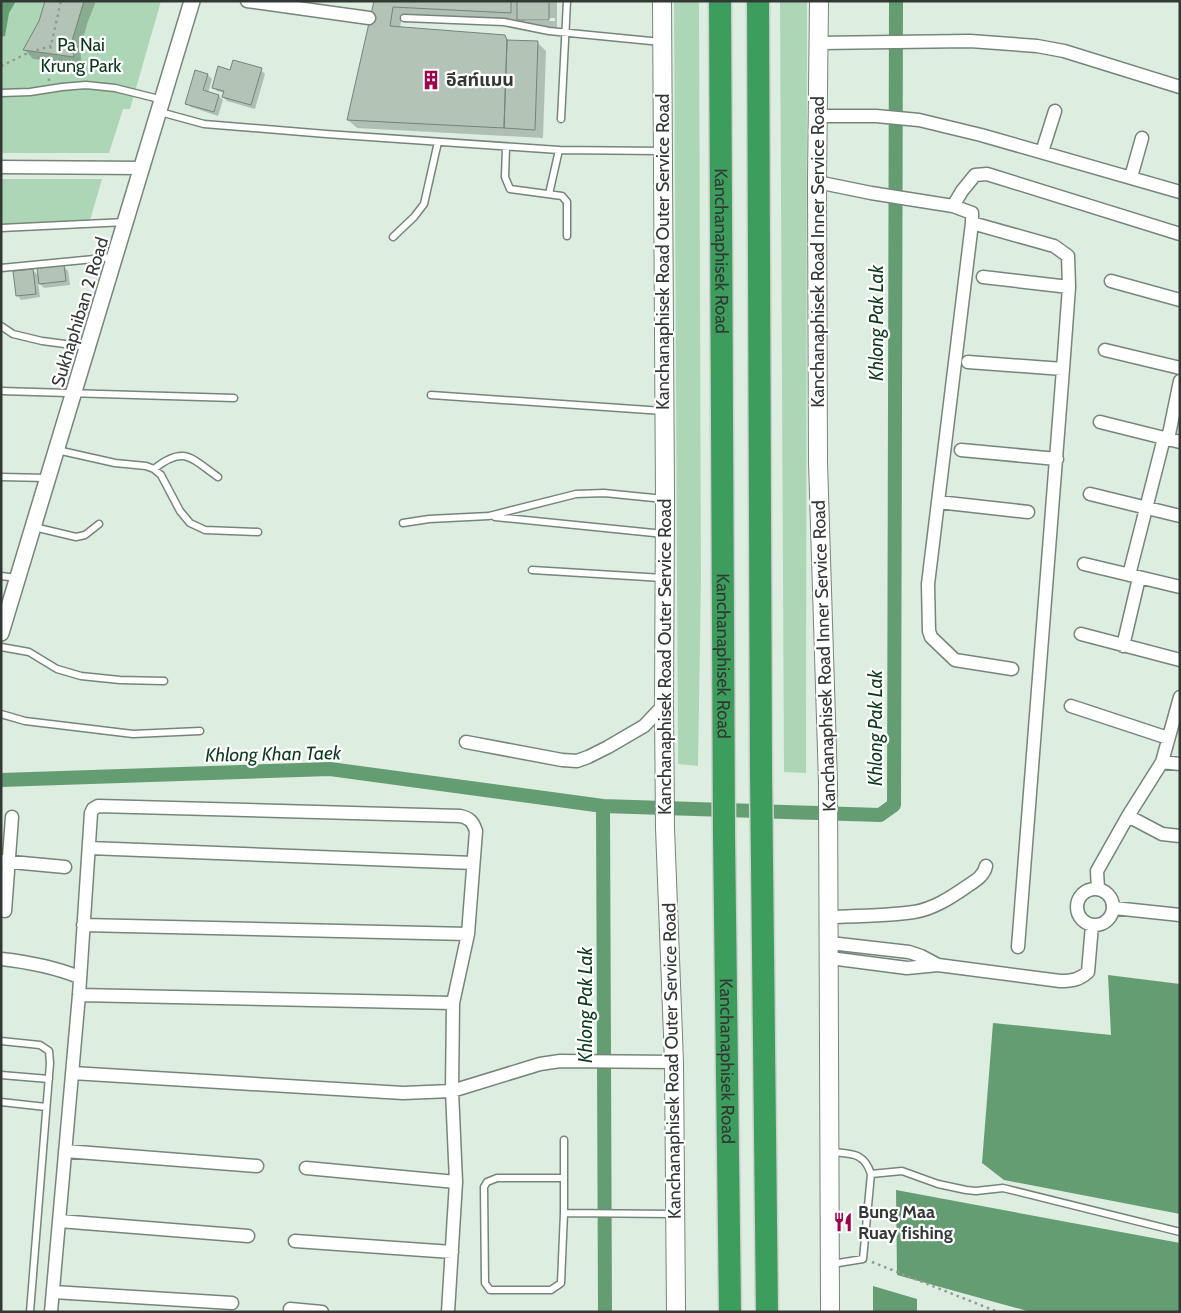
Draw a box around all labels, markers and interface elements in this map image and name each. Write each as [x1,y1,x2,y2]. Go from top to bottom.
park label: Pa Nai Krung Park [41,34,122,77]
building icon: อีสท์แมน [420,69,442,91]
place label: อีสท์แมน [446,69,514,91]
street label: Kanchanaphisek Road Outer Service Road [652,94,674,410]
street label: Kanchanaphisek Road Inner Service Road [807,96,829,408]
street label: Kanchanaphisek Road [710,168,733,334]
street label: Sukhaphiban 2 Road [47,235,113,389]
water label: Khlong Pak Lak [865,264,888,381]
street label: Kanchanaphisek Road Outer Service Road [654,499,676,815]
street label: Kanchanaphisek Road Inner Service Road [808,500,840,812]
street label: Kanchanaphisek Road [712,573,735,739]
water label: Khlong Pak Lak [864,669,887,786]
water label: Khlong Khan Taek [205,741,342,767]
street label: Kanchanaphisek Road Outer Service Road [658,903,686,1219]
water label: Khlong Pak Lak [574,946,597,1063]
street label: Kanchanaphisek Road [715,978,739,1144]
place label: Bung Maa Ruay fishing [858,1201,953,1244]
restaurant icon: Bung Maa Ruay fishing [832,1211,854,1233]

